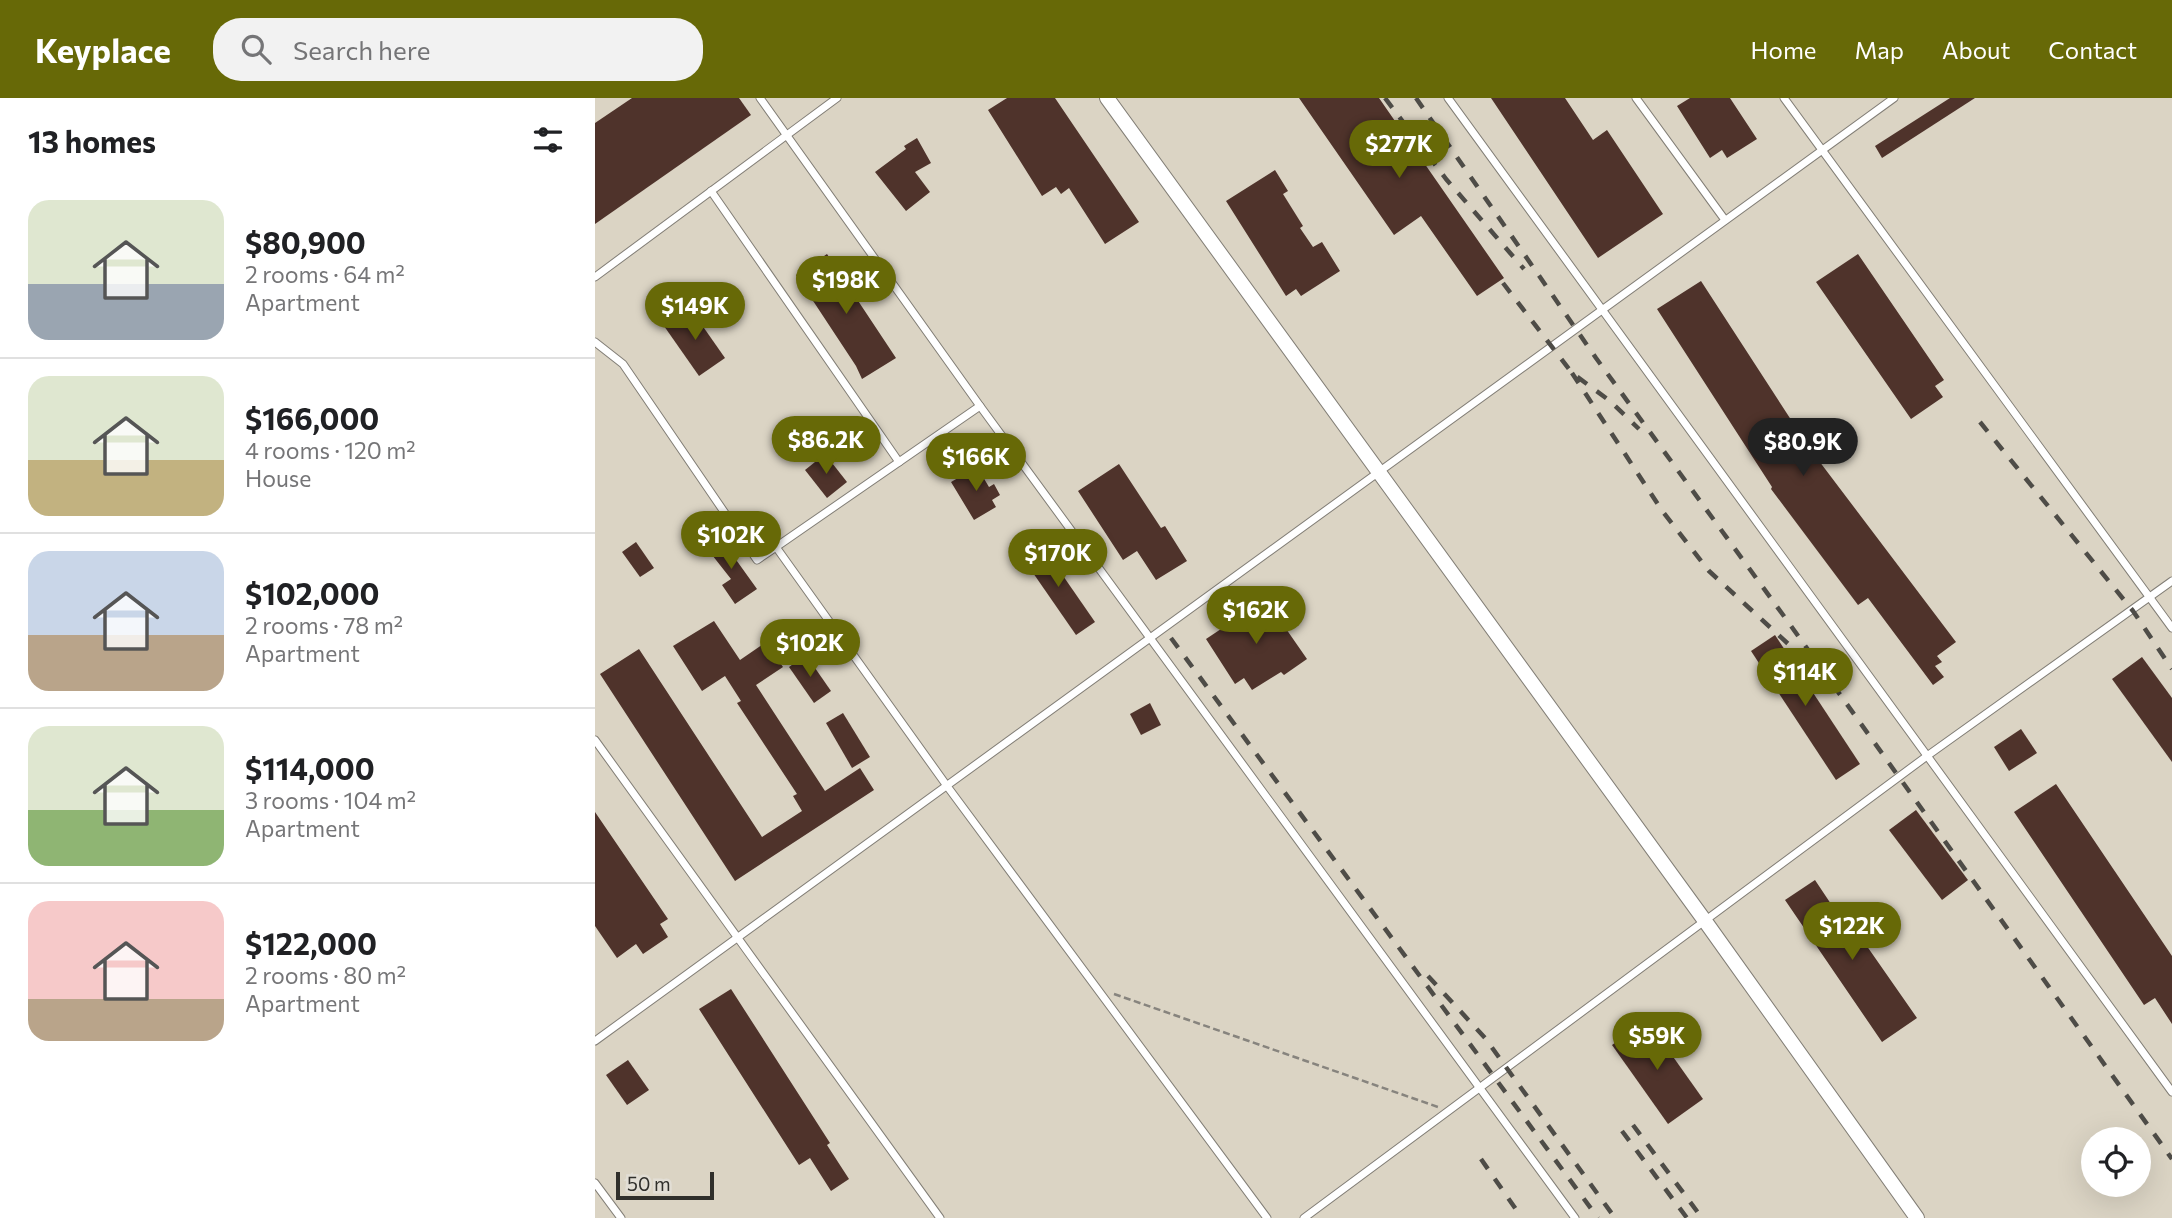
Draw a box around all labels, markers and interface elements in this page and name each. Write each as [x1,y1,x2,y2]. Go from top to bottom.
search box [213,18,703,81]
text: Keyplace [35,29,171,70]
icon: search [237,30,275,68]
text: Search here [293,34,430,65]
text: Home [1751,35,1817,64]
text: Map [1855,35,1904,64]
text: About [1942,35,2010,64]
text: Contact [2048,35,2137,64]
pin: $277K [1350,120,1448,180]
icon: filters [529,121,567,159]
text: 13 homes [28,122,156,159]
text: $277K [1365,129,1433,157]
text: $80,900 [245,223,366,260]
icon: home [84,228,168,312]
pin: $198K [797,256,895,316]
text: 2 rooms · 64 m² [245,260,405,288]
text: $198K [812,265,880,293]
pin: $149K [646,282,744,342]
text: Apartment [245,288,360,316]
text: $149K [661,291,729,319]
text: $166,000 [245,399,379,436]
icon: home [84,404,168,488]
pin: $86.2K [769,416,883,476]
pin: $80.9K [1746,418,1860,478]
text: $86.2K [788,425,864,453]
text: $80.9K [1764,427,1842,455]
pin: $166K [927,434,1025,493]
text: 4 rooms · 120 m² [245,436,416,464]
text: $166K [942,442,1010,470]
text: House [245,464,311,492]
pin: $102K [682,512,780,571]
text: $102K [697,520,765,548]
pin: $170K [1009,530,1107,589]
text: $170K [1024,538,1092,566]
text: $102,000 [245,574,380,611]
icon: home [84,579,168,663]
pin: $162K [1207,587,1305,646]
text: $162K [1223,595,1289,623]
text: 2 rooms · 78 m² [245,611,403,639]
pin: $102K [761,620,859,679]
text: $102K [776,628,844,656]
text: Apartment [245,639,360,667]
pin: $114K [1756,648,1854,708]
text: $114K [1773,657,1837,685]
text: $114,000 [245,749,375,786]
icon: home [84,754,168,838]
text: 3 rooms · 104 m² [245,786,416,814]
text: Apartment [245,814,360,842]
pin: $122K [1803,902,1901,962]
text: $122K [1819,911,1885,939]
text: $122,000 [245,924,377,961]
icon: home [84,929,168,1013]
text: 2 rooms · 80 m² [245,961,406,989]
text: Apartment [245,989,360,1017]
pin: $59K [1616,1012,1698,1072]
text: $59K [1629,1021,1685,1049]
map controls [2081,1127,2151,1197]
button: locate [2081,1127,2151,1197]
scale bar [616,1169,714,1201]
text: 50 m [627,1172,671,1195]

